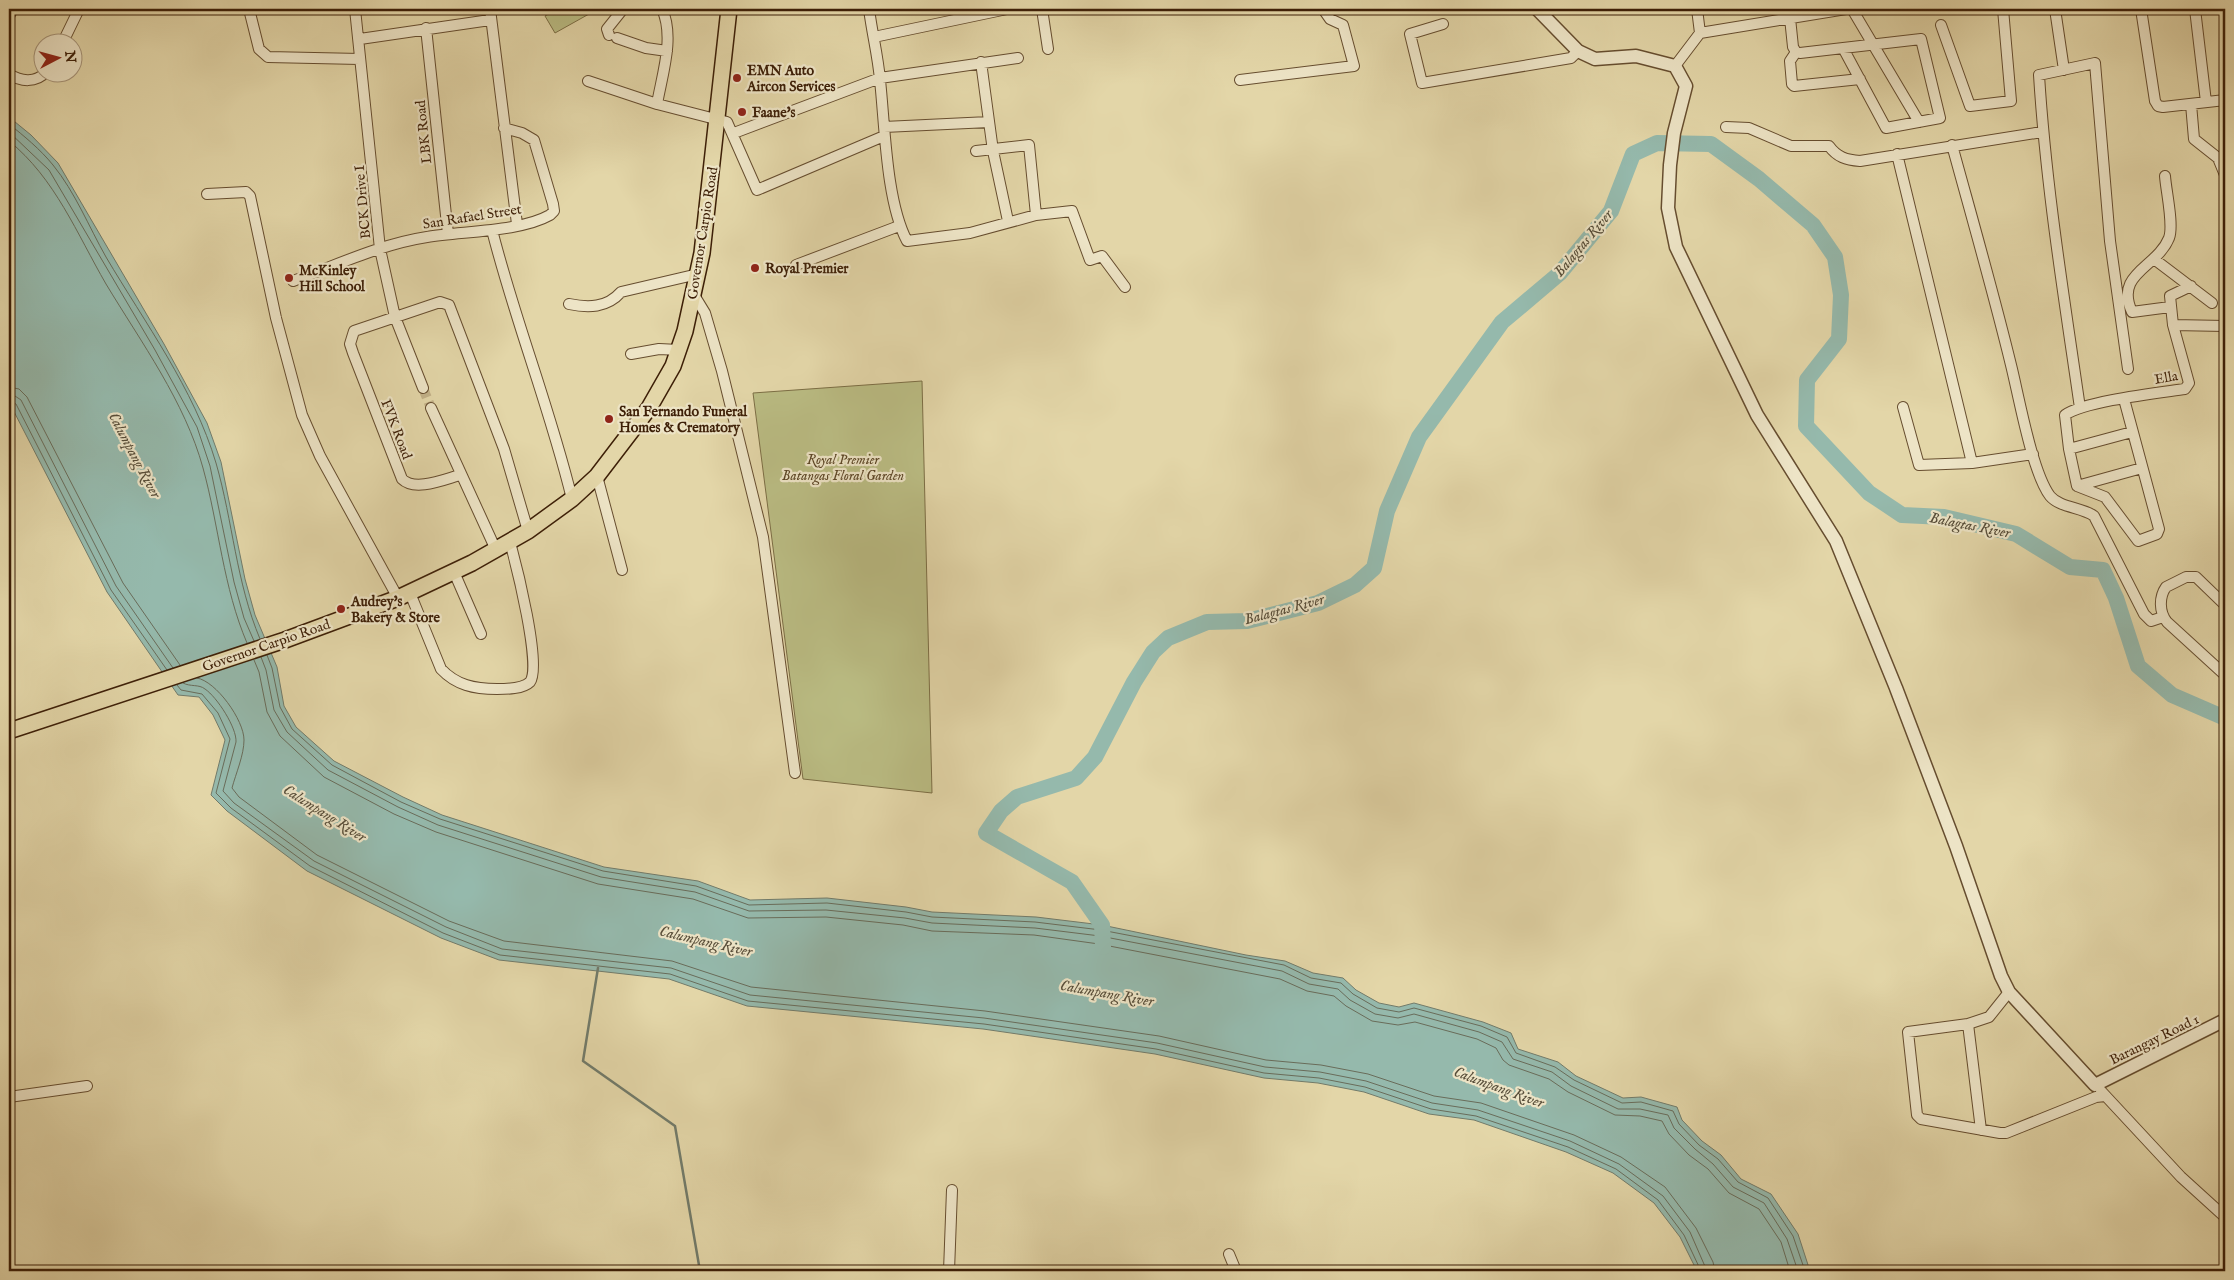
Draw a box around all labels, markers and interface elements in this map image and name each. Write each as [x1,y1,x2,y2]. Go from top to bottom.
north arrow [32,32,82,82]
text: N [60,49,80,64]
place label: EMN Auto Aircon Services [746,62,835,96]
marker: EMN Auto Aircon Services [731,72,743,84]
street label: LBK Road [412,99,436,165]
place label: Faane's [752,104,795,122]
marker: Faane's [736,106,748,118]
street label: BCK Drive I [351,164,375,240]
street label: Governor Carpio Road [684,165,722,301]
street label: San Rafael Street [422,200,523,234]
water label: Balagtas River [1550,205,1618,281]
place label: Royal Premier [765,260,849,278]
place label: McKinley Hill School [299,262,366,296]
marker: Royal Premier [749,262,761,274]
marker: McKinley Hill School [283,272,295,284]
street label: Ella [2153,367,2180,389]
street label: FVK Road [376,397,416,462]
place label: San Fernando Funeral Homes & Crematory [619,403,748,437]
water label: Calumpang River [103,409,166,503]
marker: San Fernando Funeral Homes & Crematory [603,413,615,425]
park label: Royal Premier Batangas Floral Garden [782,451,904,486]
water label: Balagtas River [1928,508,2013,544]
water label: Balagtas River [1242,589,1327,630]
place label: Audrey's Bakery & Store [350,593,440,627]
marker: Audrey's Bakery & Store [335,603,347,615]
street label: Governor Carpio Road [200,615,333,676]
water label: Calumpang River [279,780,371,848]
water label: Calumpang River [657,922,755,963]
water label: Calumpang River [1059,976,1156,1012]
street label: Barangay Road 1 [2107,1010,2202,1069]
water label: Calumpang River [1451,1062,1547,1114]

